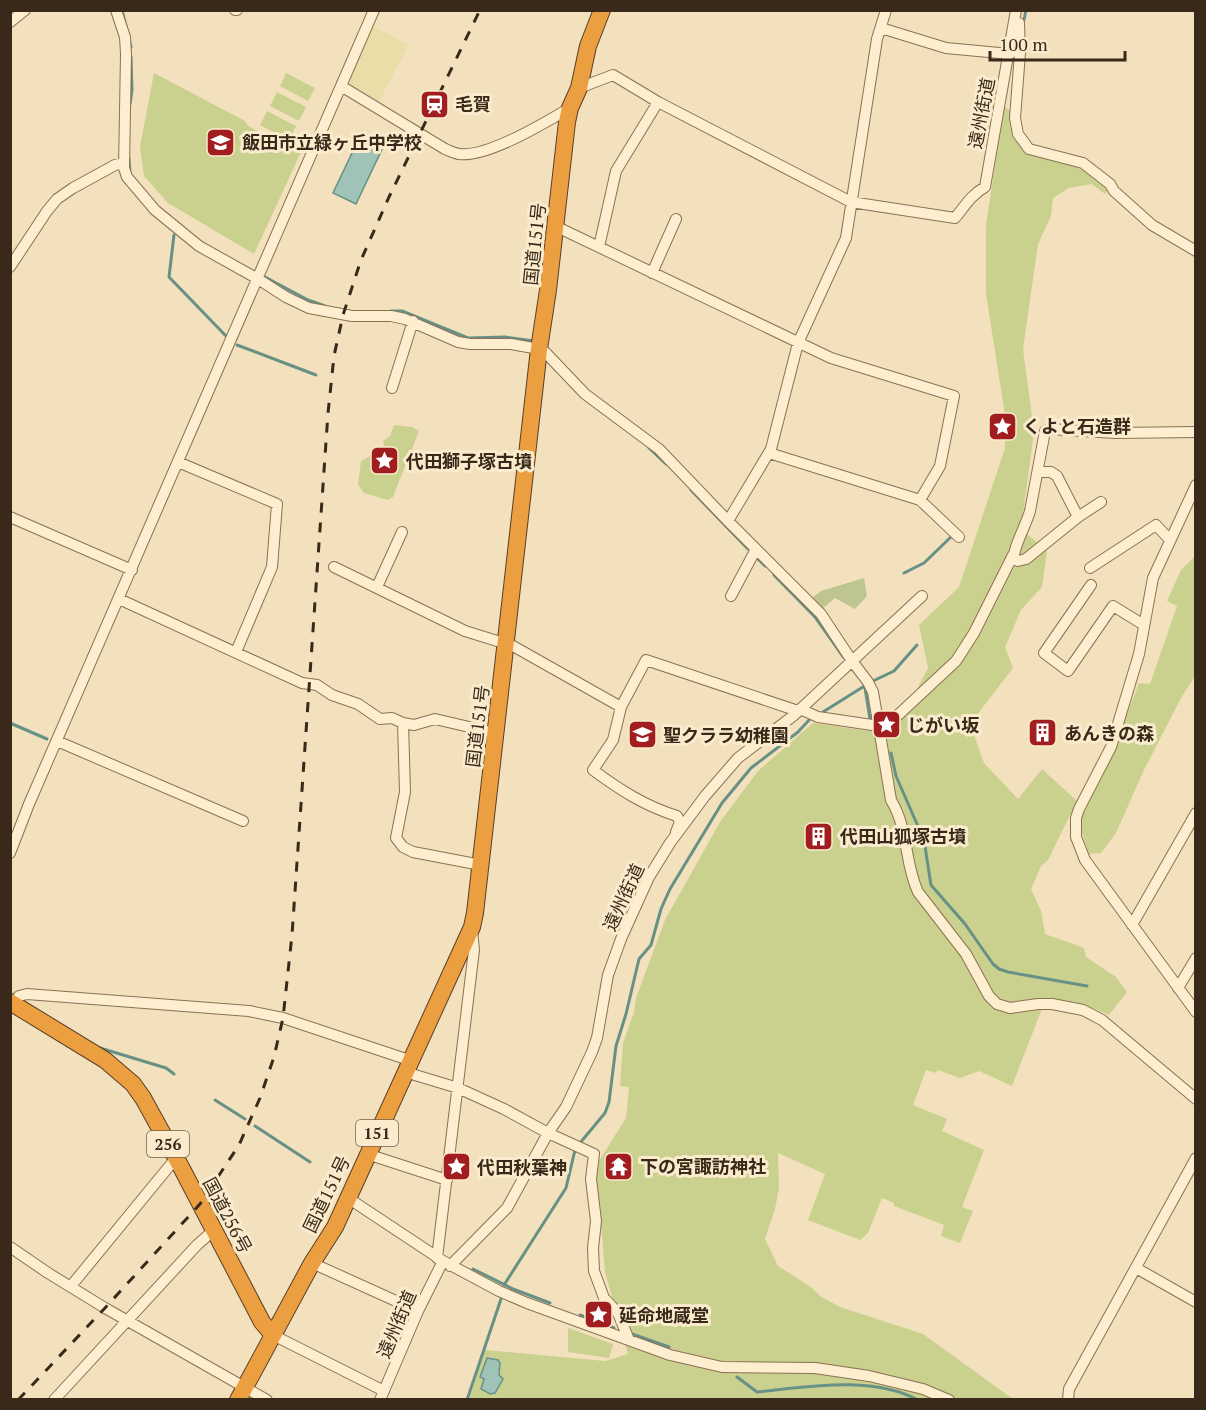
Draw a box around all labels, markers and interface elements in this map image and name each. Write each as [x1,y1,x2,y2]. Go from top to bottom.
scale bar [990,24,1125,62]
text: 100 m [999,32,1048,56]
street label: 遠州街道 [962,75,1000,151]
station icon: 毛賀 [418,88,450,120]
place label: 毛賀 [455,92,491,116]
school or university icon: 飯田市立緑ヶ丘中学校 [205,126,237,158]
place label: 飯田市立緑ヶ丘中学校 [242,130,422,154]
street label: 国道151号 [518,202,550,286]
place icon: くよと石造群 [986,410,1018,442]
place label: くよと石造群 [1023,414,1131,438]
place icon: 代田獅子塚古墳 [369,445,401,477]
place label: 代田獅子塚古墳 [405,449,532,473]
street label: 国道151号 [460,683,494,769]
place icon: じがい坂 [870,709,902,741]
place label: じがい坂 [907,713,980,737]
building icon: あんきの森 [1027,717,1059,749]
school or university icon: 聖クララ幼稚園 [626,719,658,751]
place label: あんきの森 [1064,721,1154,745]
place label: 聖クララ幼稚園 [663,723,789,747]
building icon: 代田山狐塚古墳 [803,820,835,852]
place label: 代田山狐塚古墳 [839,824,966,848]
street label: 遠州街道 [597,859,649,935]
road number: 151 [356,1120,398,1146]
road number: 256 [147,1131,189,1157]
temple icon: 下の宮諏訪神社 [603,1150,635,1182]
place icon: 代田秋葉神 [440,1151,472,1183]
street label: 国道151号 [297,1152,355,1236]
place label: 下の宮諏訪神社 [640,1154,766,1178]
place label: 代田秋葉神 [476,1155,567,1179]
street label: 国道256号 [198,1173,258,1257]
street label: 遠州街道 [371,1286,421,1362]
place icon: 延命地蔵堂 [582,1299,614,1331]
place label: 延命地蔵堂 [619,1303,709,1327]

